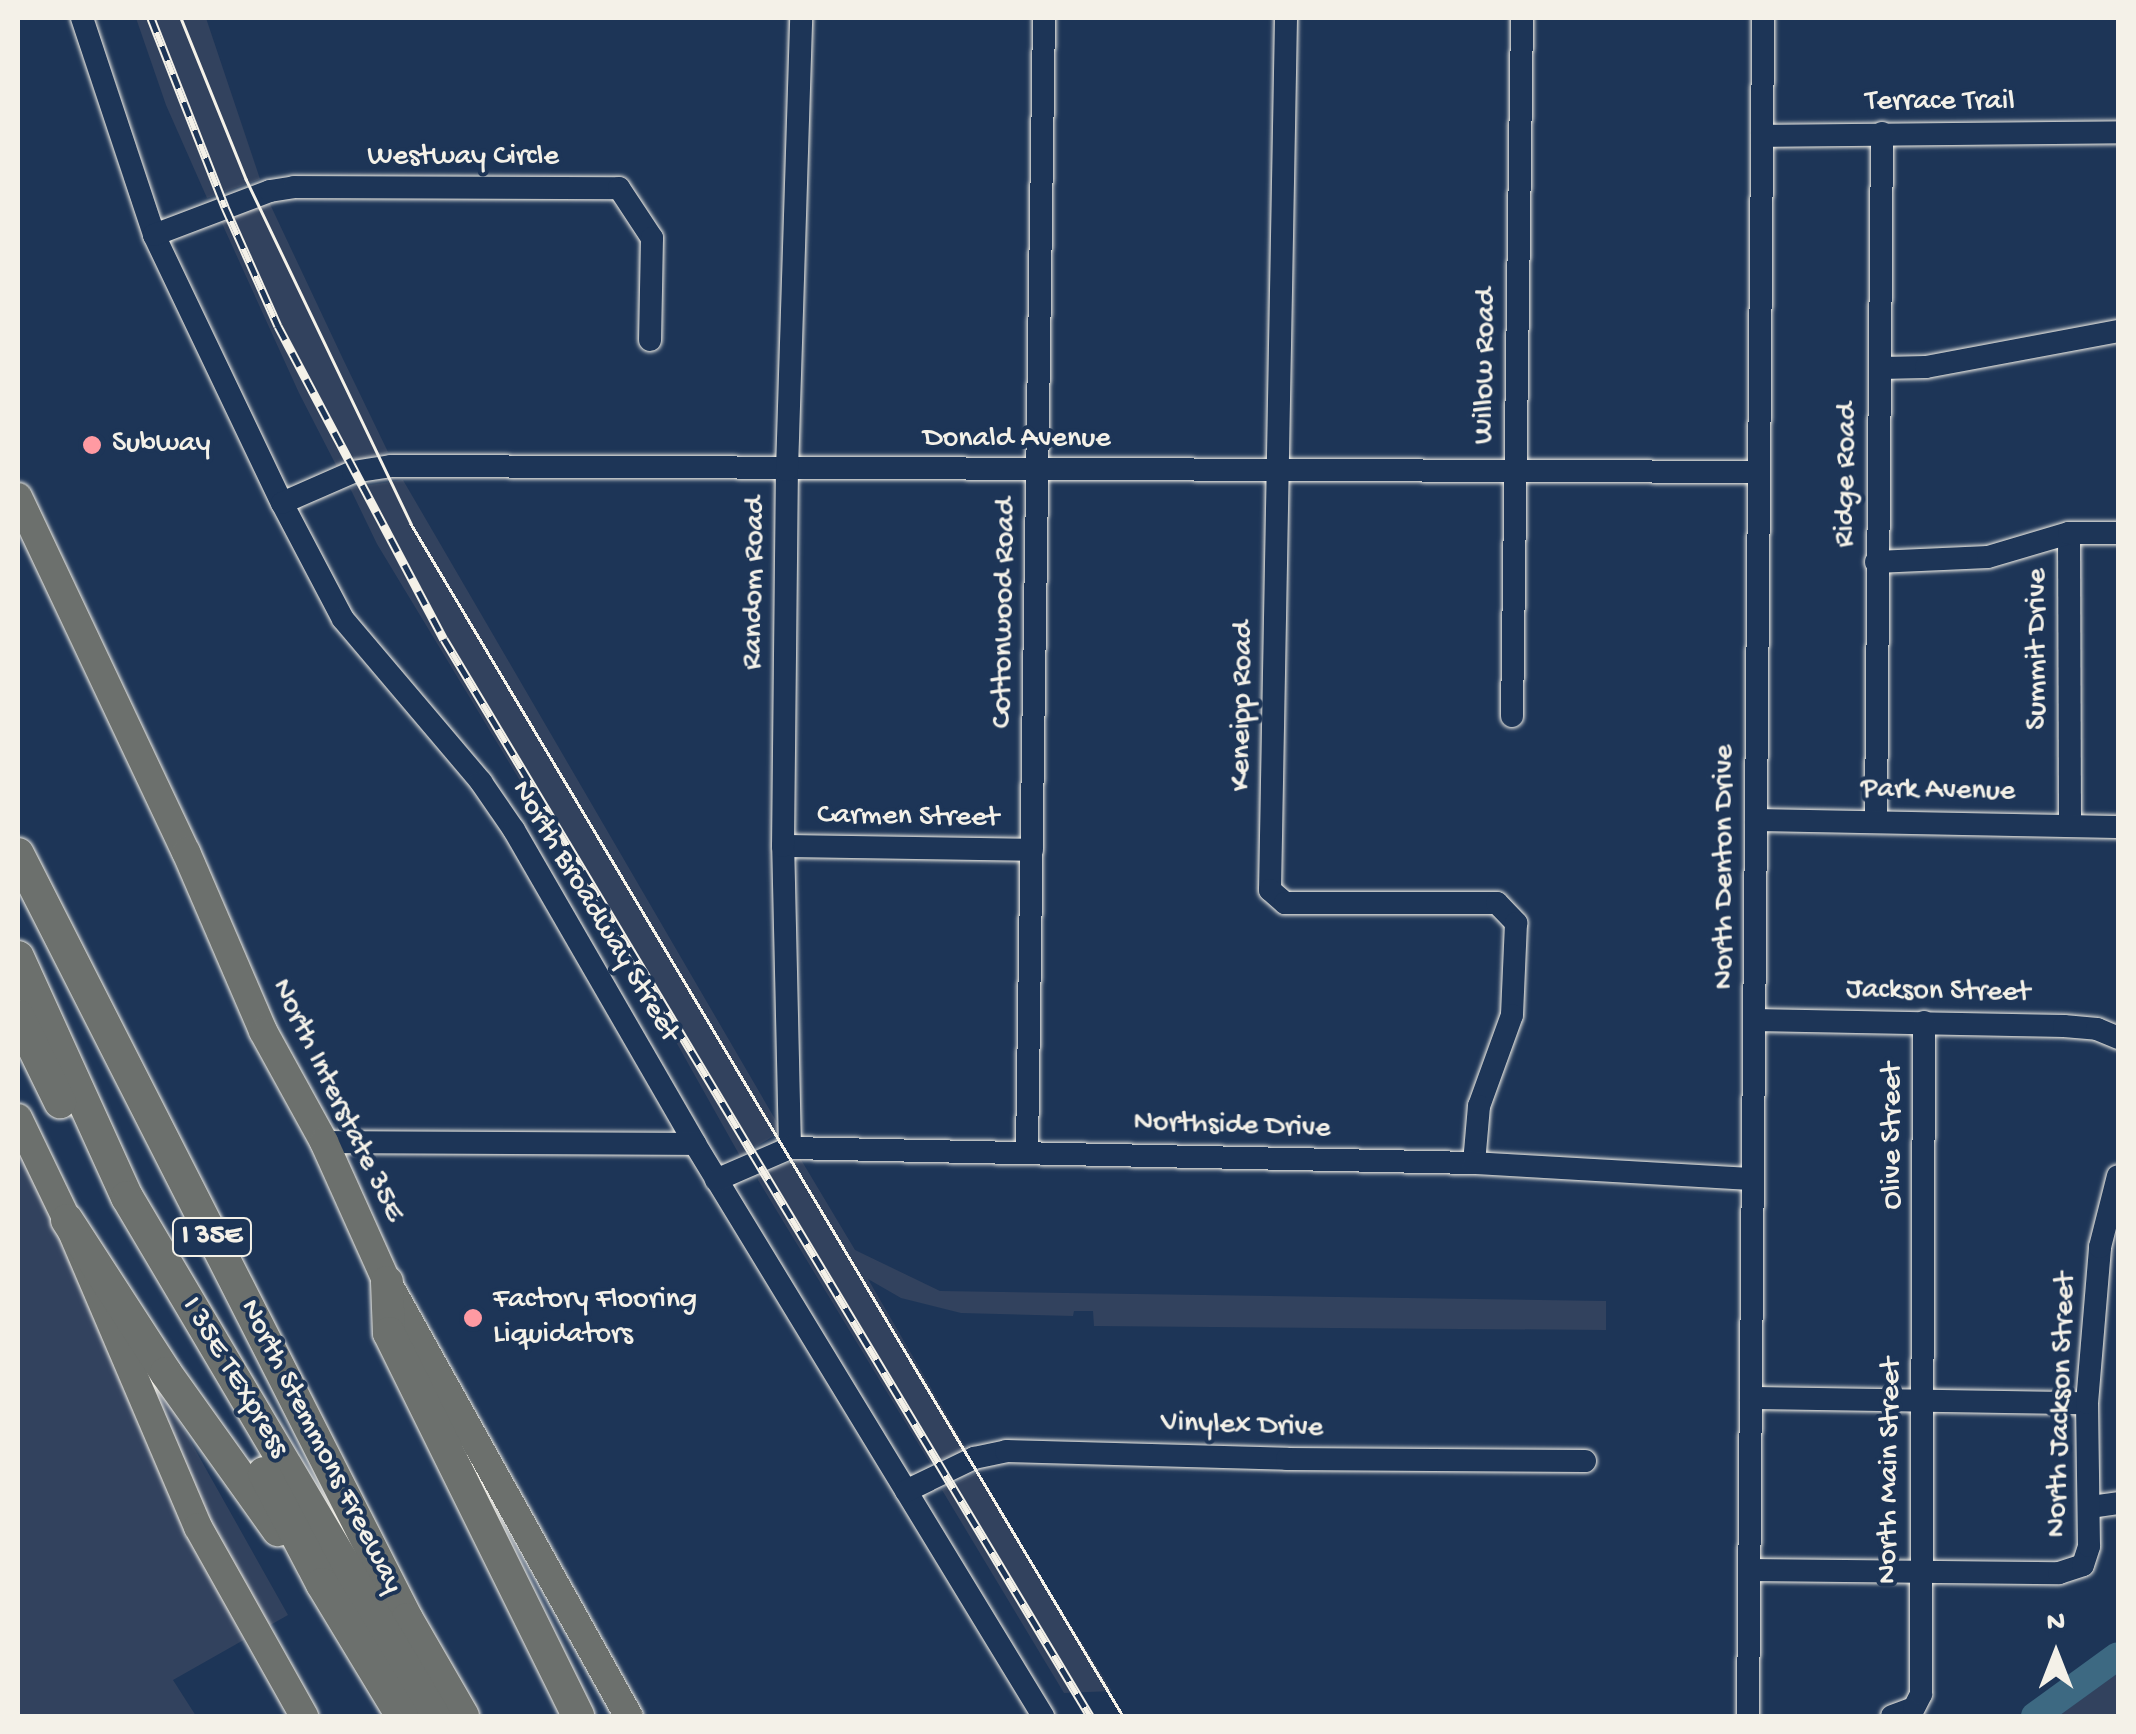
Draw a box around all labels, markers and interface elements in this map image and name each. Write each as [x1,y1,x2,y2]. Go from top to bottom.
street label: Terrace Trail [1865,85,2015,121]
street label: Westway Circle [367,140,559,176]
street label: Willow Road [1468,287,1506,445]
street label: Ridge Road [1829,402,1867,548]
street label: Donald Avenue [923,422,1111,458]
place label: Subway [112,427,210,463]
marker: Subway [81,434,103,456]
street label: Random Road [736,496,776,670]
street label: Cottonwood Road [986,497,1026,729]
street label: Summit Drive [2021,568,2057,730]
street label: Keneipp Road [1225,620,1263,792]
street label: North Denton Drive [1708,744,1744,990]
street label: Park Avenue [1860,773,2016,811]
street label: North Broadway Street [502,775,686,1049]
street label: Carmen Street [817,798,999,838]
street label: Jackson Street [1846,973,2030,1013]
street label: North Interstate 35E [262,974,410,1228]
street label: Olive Street [1876,1063,1912,1209]
street label: Northside Drive [1133,1106,1331,1148]
road number: I 35E [170,1214,254,1260]
street label: North Jackson Street [2040,1272,2086,1538]
place label: Factory Flooring Liquidators [493,1283,697,1354]
street label: I 35E TEXpress [172,1291,296,1465]
street label: North Stemmons Freeway [230,1294,410,1600]
marker: Factory Flooring Liquidators [462,1307,484,1329]
street label: North Main Street [1871,1357,1911,1585]
street label: Vinylex Drive [1160,1406,1324,1448]
north arrow [2006,1604,2106,1704]
text: N [2047,1607,2065,1640]

